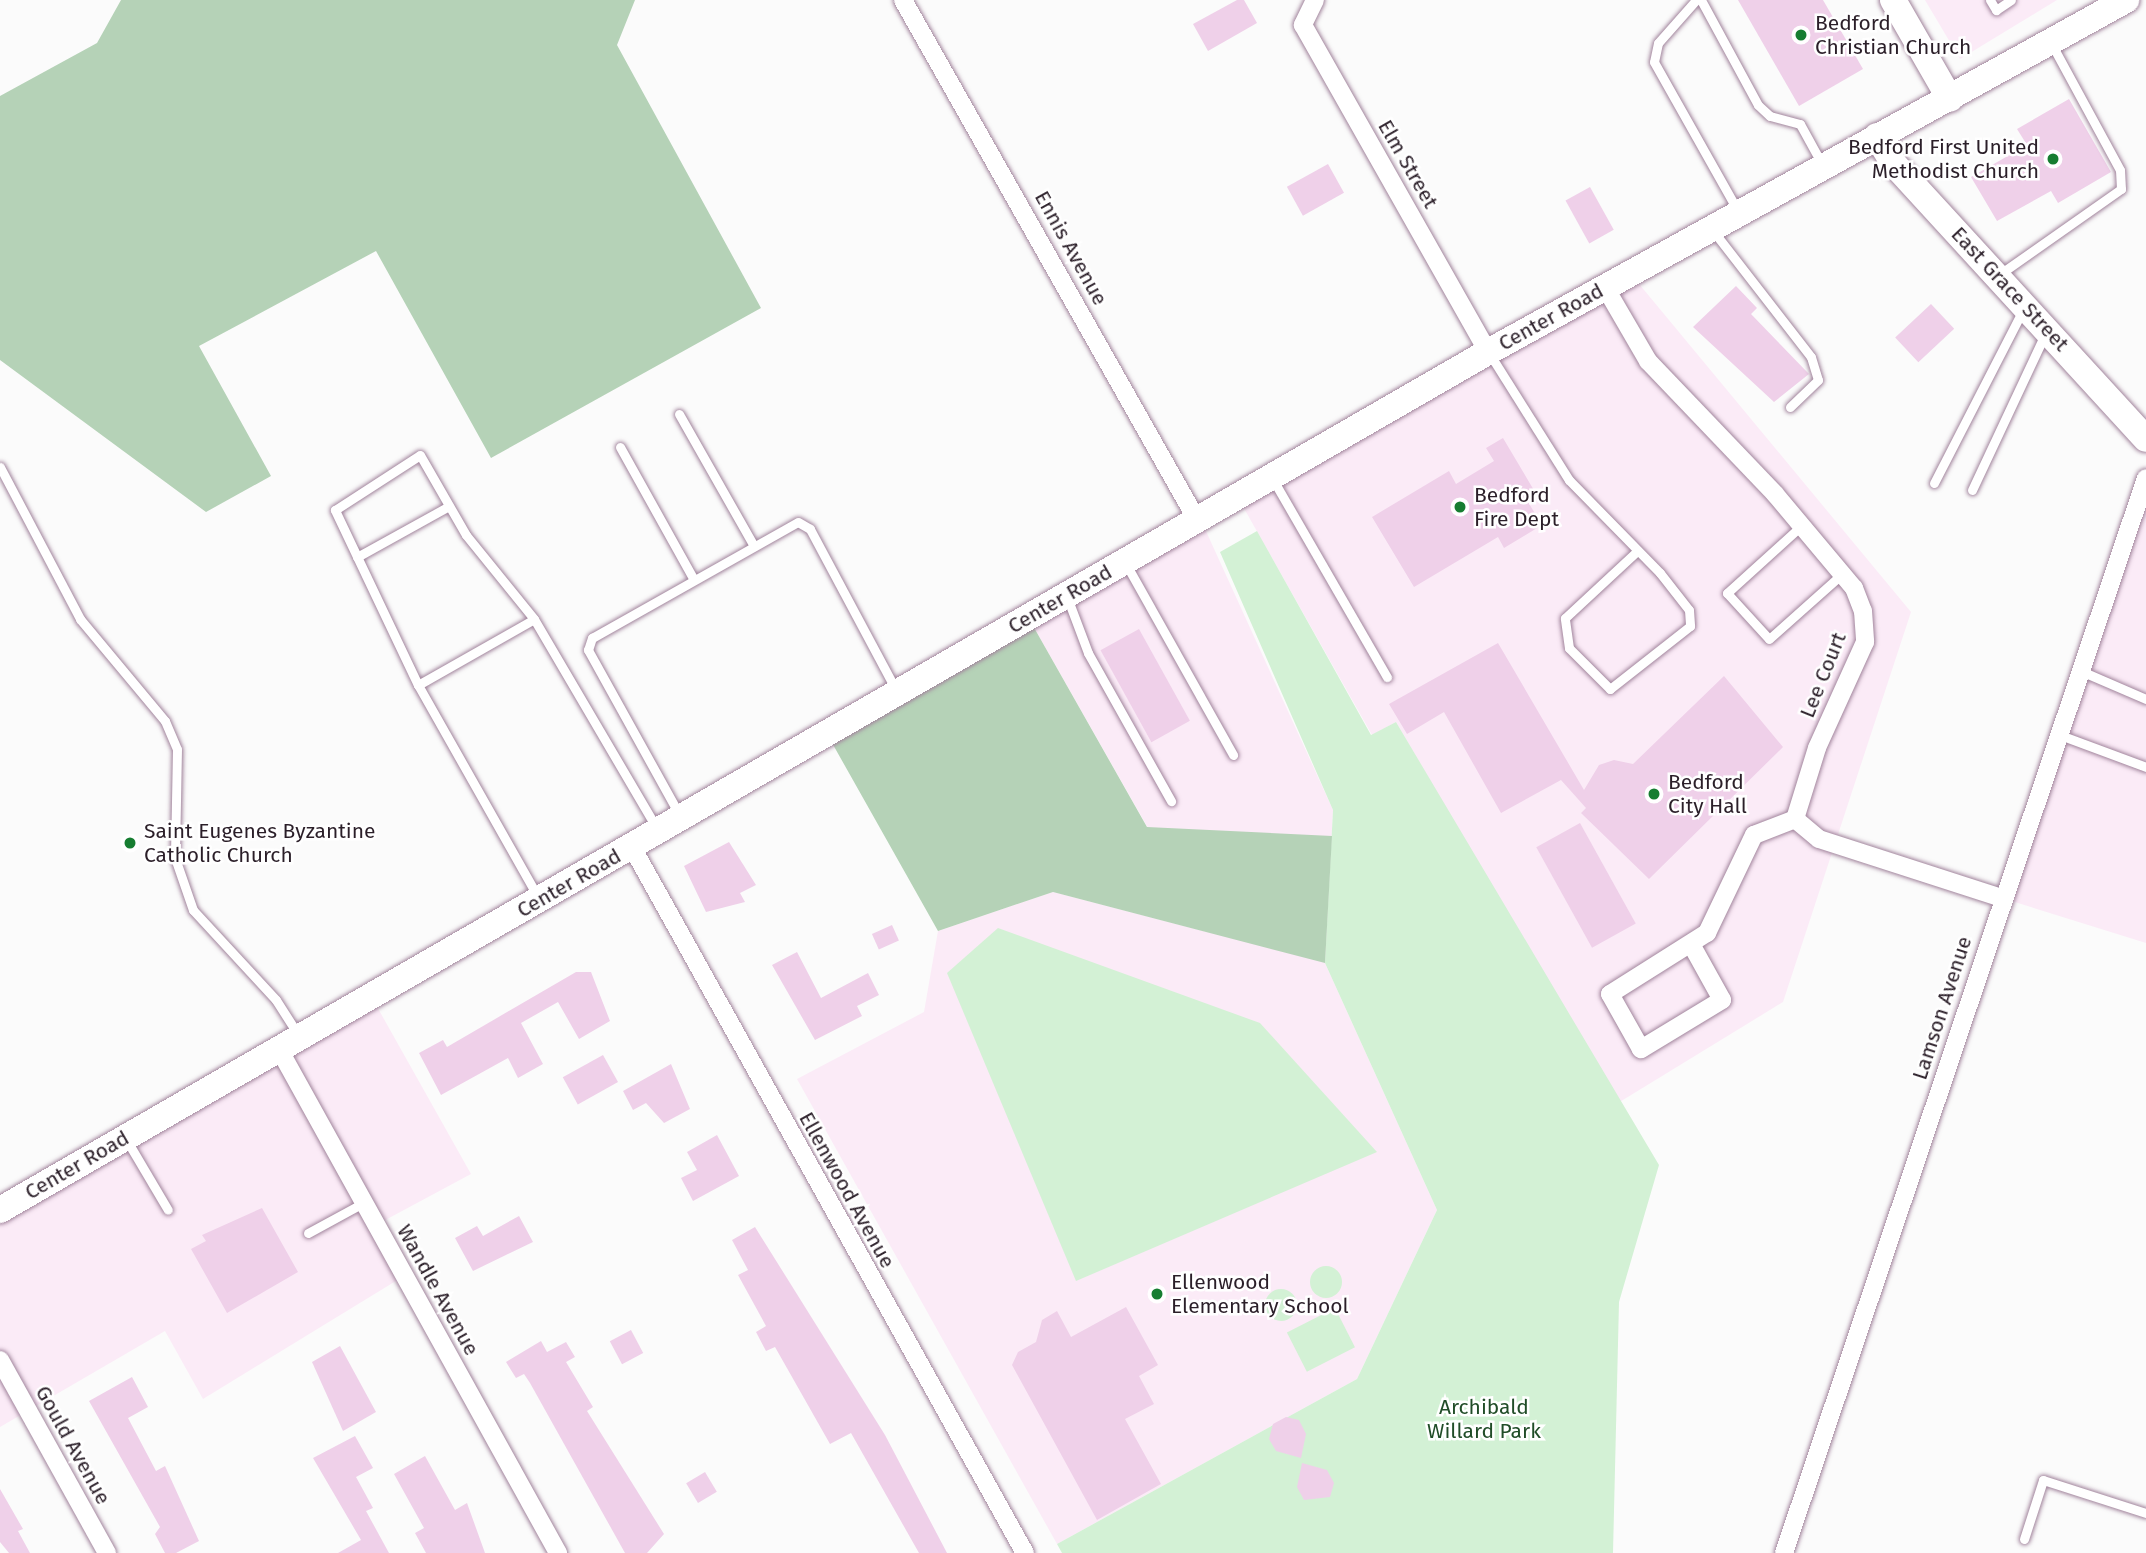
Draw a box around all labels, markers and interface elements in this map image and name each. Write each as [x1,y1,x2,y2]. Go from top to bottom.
place label: Bedford Christian Church [1815,10,1971,60]
marker: Bedford Christian Church [1793,27,1809,43]
street label: Elm Street [1373,115,1443,213]
place label: Bedford First United Methodist Church [1848,134,2039,184]
marker: Bedford First United Methodist Church [2045,151,2061,167]
street label: Ennis Avenue [1029,187,1113,309]
street label: East Grace Street [1946,222,2074,356]
street label: Center Road [1494,278,1608,356]
place label: Bedford Fire Dept [1474,482,1559,532]
marker: Bedford Fire Dept [1452,499,1468,515]
street label: Center Road [1004,559,1116,639]
street label: Lee Court [1794,629,1852,721]
place label: Bedford City Hall [1668,769,1747,819]
marker: Bedford City Hall [1646,786,1662,802]
place label: Saint Eugenes Byzantine Catholic Church [144,818,375,868]
marker: Saint Eugenes Byzantine Catholic Church [122,835,138,851]
street label: Center Road [513,843,625,923]
street label: Lamson Avenue [1907,933,1977,1083]
street label: Ellenwood Avenue [794,1108,900,1272]
street label: Center Road [21,1125,133,1205]
street label: Wandle Avenue [392,1220,484,1360]
place label: Ellenwood Elementary School [1171,1269,1349,1319]
marker: Ellenwood Elementary School [1149,1286,1165,1302]
street label: Gould Avenue [30,1381,116,1509]
park label: Archibald Willard Park [1427,1394,1541,1444]

